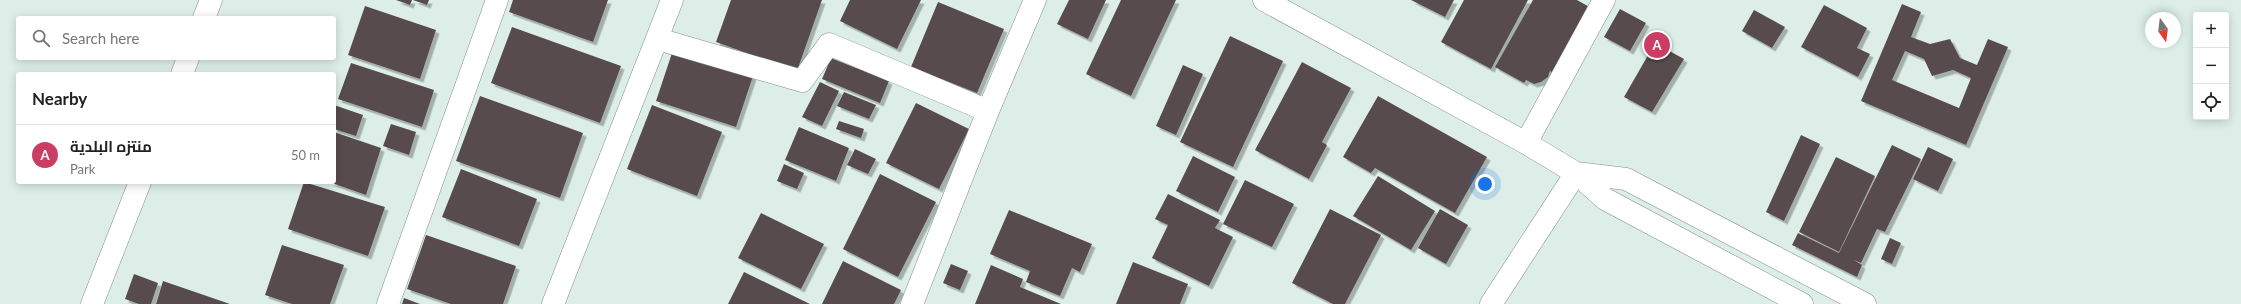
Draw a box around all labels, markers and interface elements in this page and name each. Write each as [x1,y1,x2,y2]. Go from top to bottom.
north arrow [2145,12,2181,48]
map controls [2193,12,2229,120]
button: + [2193,12,2229,48]
search box [16,16,336,60]
icon: search [30,27,52,49]
text: Search here [62,29,139,47]
pin: A [1644,30,1670,60]
button: − [2193,48,2229,84]
button: locate [2193,84,2229,120]
text: Nearby [32,88,87,109]
text: منتزه البلدية [70,137,152,155]
text: A [40,147,50,163]
text: 50 m [291,147,320,163]
text: Park [70,161,95,177]
your location [1475,174,1495,194]

